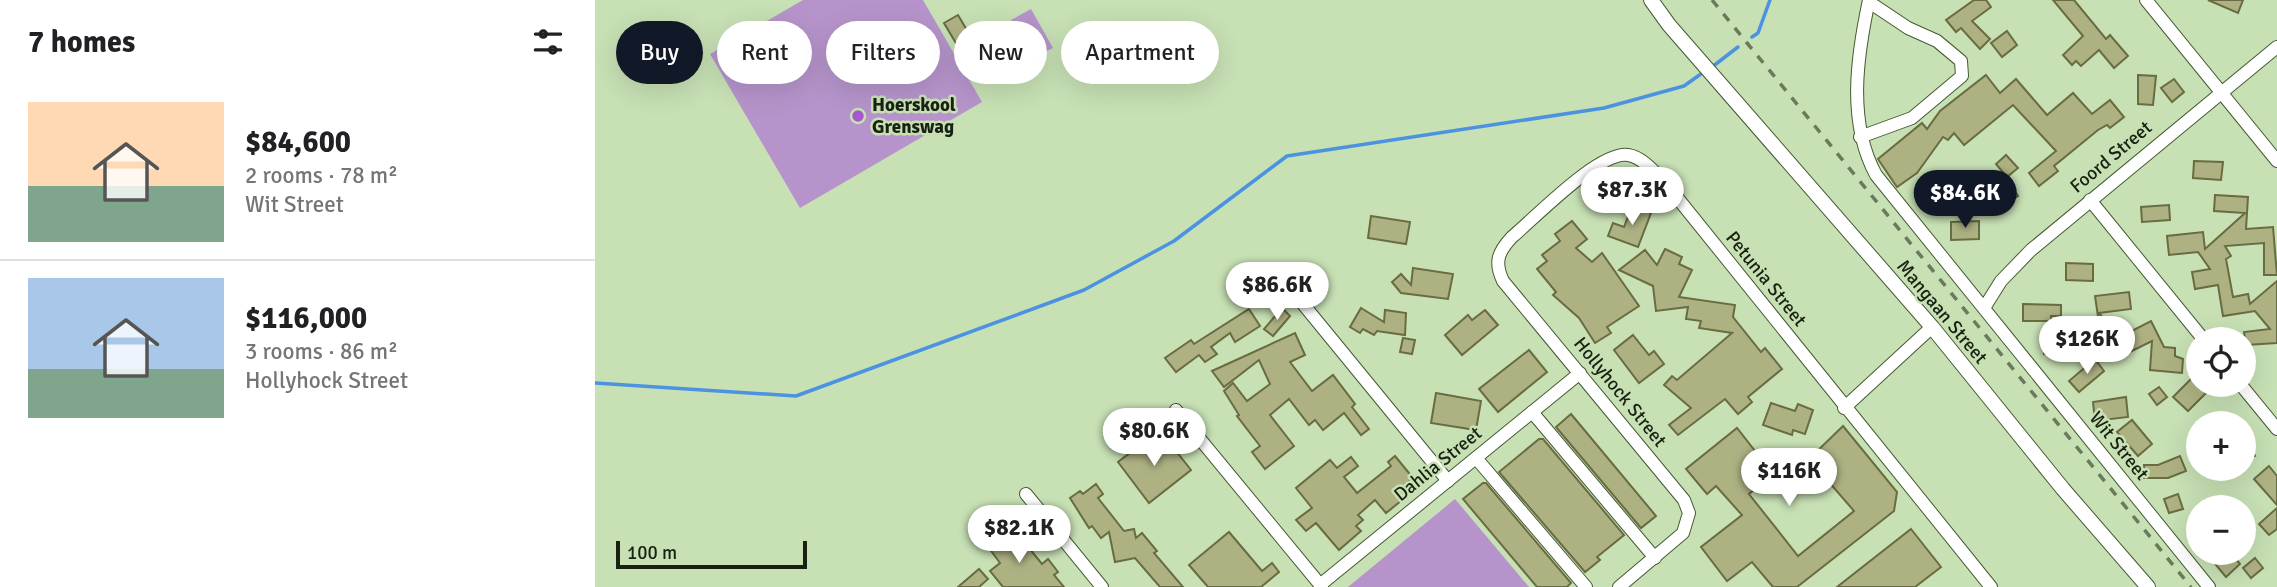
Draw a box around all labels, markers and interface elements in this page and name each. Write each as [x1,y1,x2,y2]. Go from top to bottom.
chip: Buy [616,21,703,84]
chip: Rent [717,21,812,84]
chip: Filters [826,21,940,84]
chip: New [954,21,1047,84]
chip: Apartment [1061,21,1219,84]
icon: filters [529,23,567,61]
text: 7 homes [28,24,135,61]
place label: Hoerskool Grenswag [872,93,956,139]
marker: Hoerskool Grenswag [850,108,866,124]
street label: Foord Street [2065,116,2157,198]
text: $84,600 [245,124,351,161]
icon: home [84,130,168,214]
text: 2 rooms · 78 m² [245,161,398,190]
pin: $87.3K [1575,168,1689,227]
pin: $84.6K [1908,170,2022,230]
text: $87.3K [1597,175,1667,204]
text: $84.6K [1930,178,2000,207]
text: Wit Street [245,190,344,219]
street label: Petunia Street [1720,227,1812,332]
street label: Mangaan Street [1891,255,1993,369]
pin: $86.6K [1220,262,1334,322]
text: $86.6K [1242,270,1312,299]
text: $116,000 [245,300,367,337]
icon: home [84,306,168,390]
pin: $126K [2038,316,2136,376]
text: $126K [2055,324,2119,353]
map controls [2186,327,2256,565]
button: locate [2186,327,2256,397]
street label: Hollyhock Street [1568,332,1672,452]
text: 3 rooms · 86 m² [245,337,398,366]
text: Hollyhock Street [245,366,408,395]
street label: Wit Street [2084,407,2154,486]
pin: $80.6K [1097,408,1211,468]
button: + [2186,411,2256,481]
text: $80.6K [1119,416,1189,445]
street label: Dahlia Street [1389,421,1487,507]
pin: $116K [1740,448,1838,508]
text: $116K [1757,456,1821,485]
button: − [2186,495,2256,565]
pin: $82.1K [962,505,1076,565]
text: $82.1K [984,513,1054,542]
scale bar [616,538,807,570]
text: 100 m [627,541,677,565]

